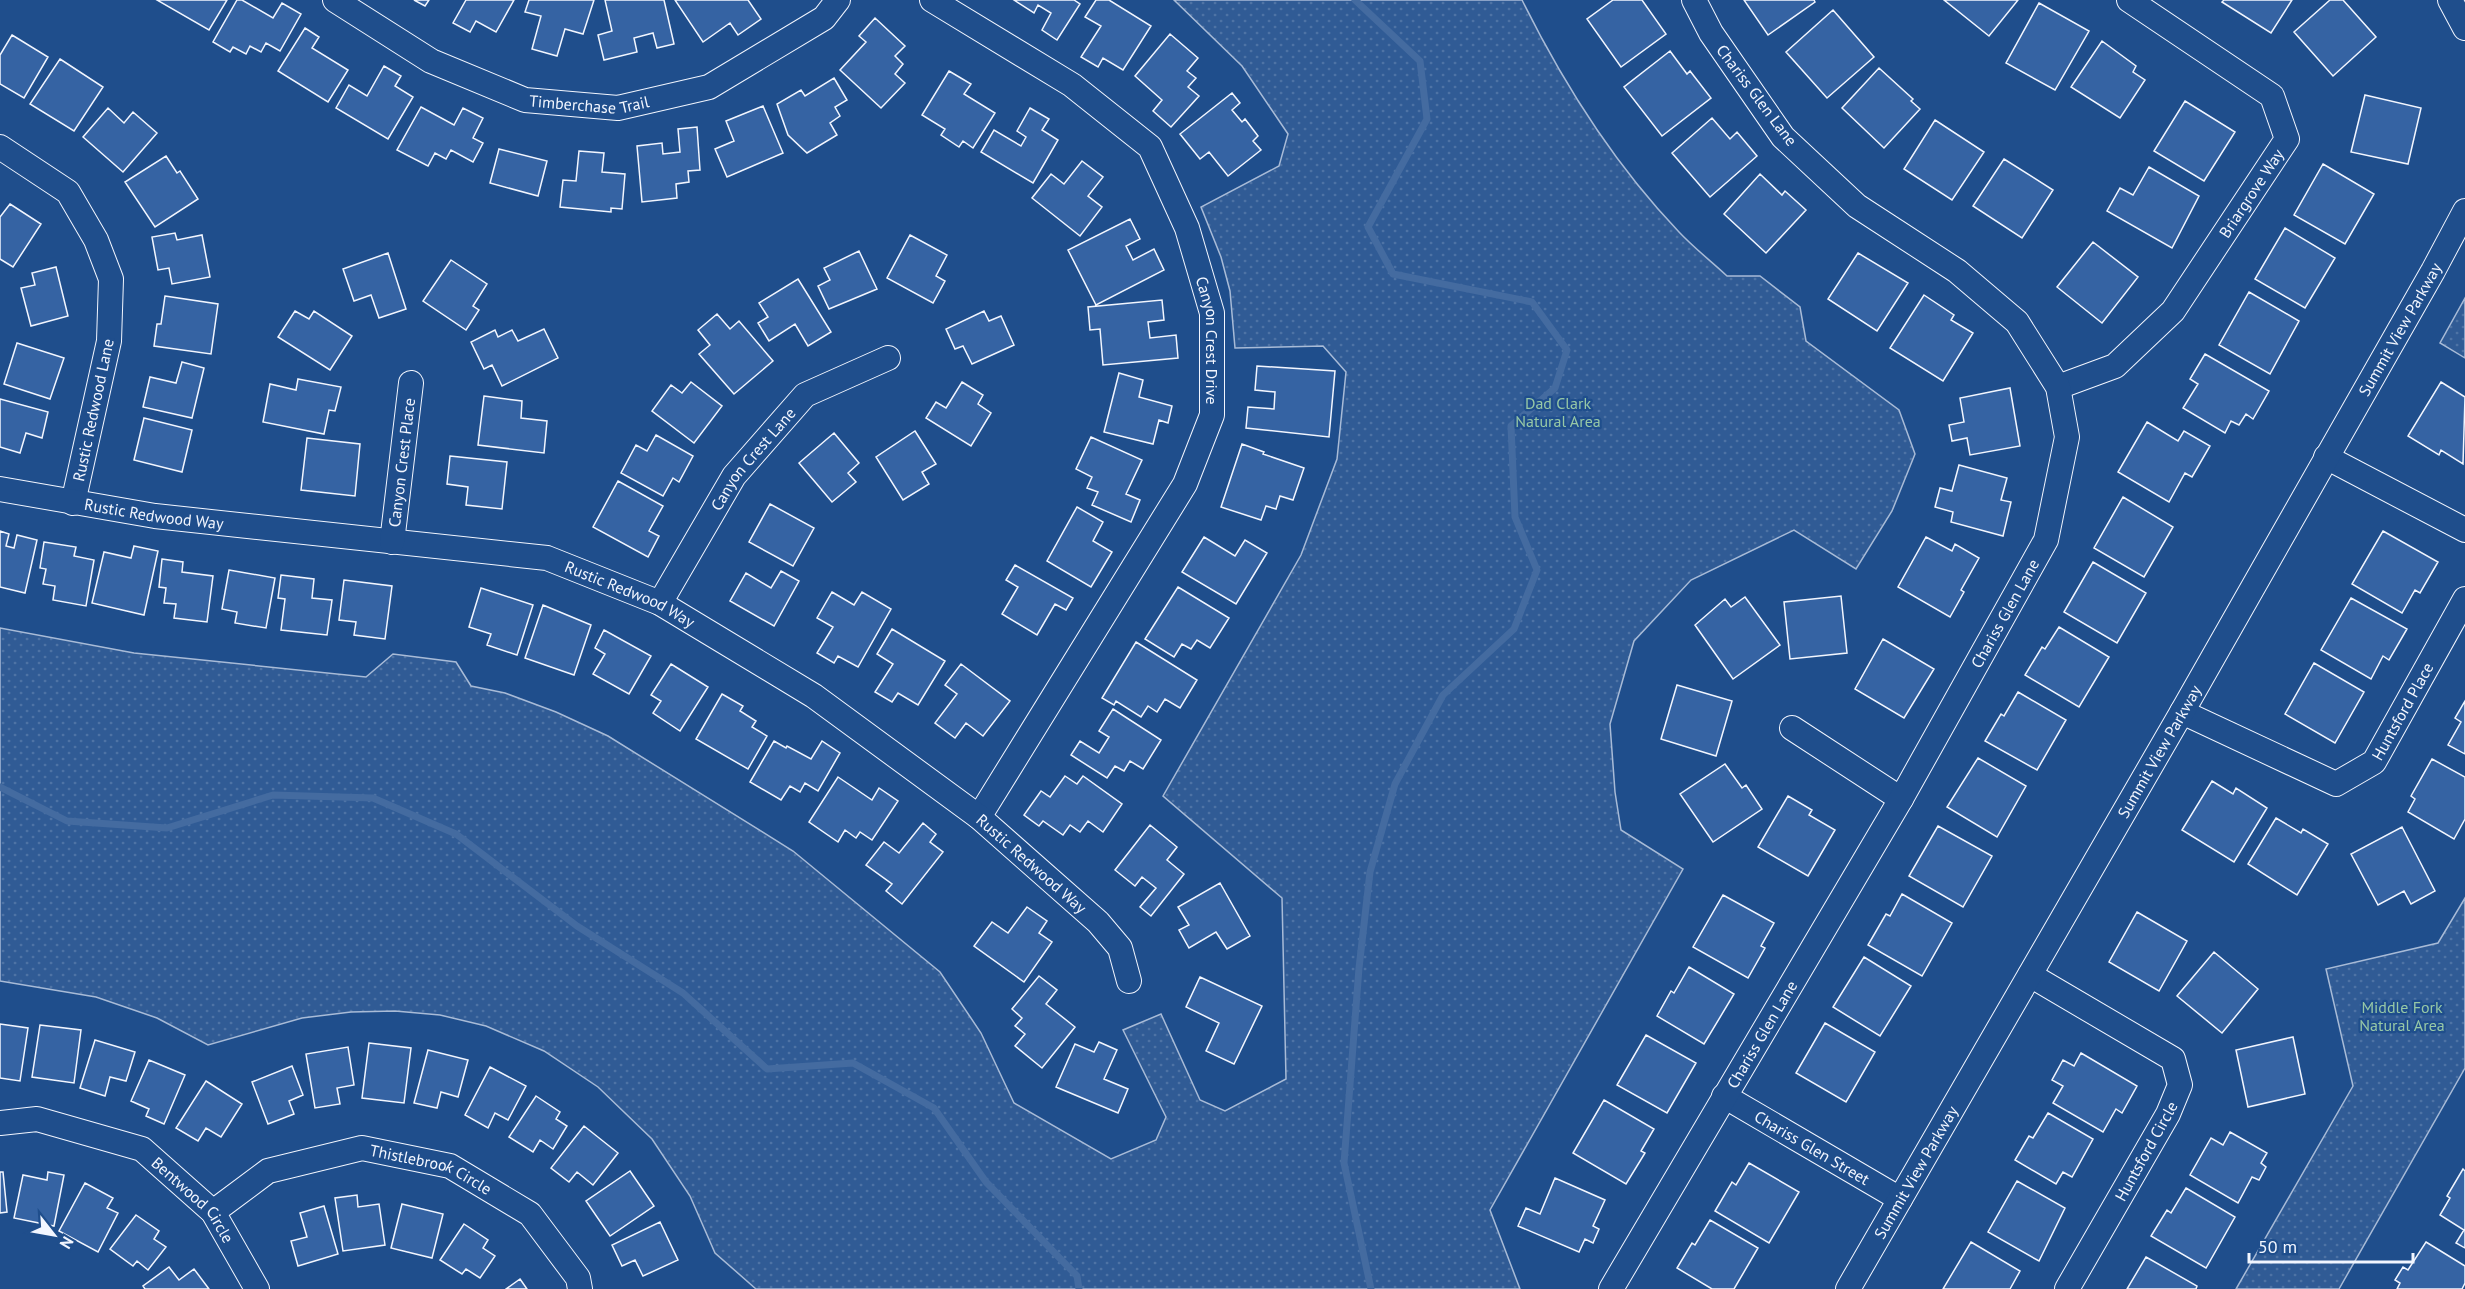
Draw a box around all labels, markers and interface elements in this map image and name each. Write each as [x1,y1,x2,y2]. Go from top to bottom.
street label: Chariss Glen Lane [1712,40,1802,150]
street label: Timberchase Trail [528,90,651,118]
street label: Briargrove Way [2214,144,2288,241]
street label: Summit View Parkway [2354,259,2446,400]
street label: Canyon Crest Drive [1192,274,1223,405]
street label: Rustic Redwood Lane [68,337,118,483]
park label: Dad Clark Natural Area [1515,393,1601,431]
street label: Canyon Crest Place [384,397,419,528]
street label: Canyon Crest Lane [706,403,800,514]
street label: Rustic Redwood Way [83,494,225,533]
street label: Chariss Glen Lane [1966,555,2043,672]
street label: Rustic Redwood Way [562,556,699,632]
street label: Huntsford Place [2367,659,2438,764]
street label: Summit View Parkway [2113,681,2206,822]
street label: Rustic Redwood Way [972,810,1091,918]
street label: Chariss Glen Lane [1722,977,1801,1092]
park label: Middle Fork Natural Area [2359,997,2445,1035]
street label: Huntsford Circle [2110,1098,2182,1204]
street label: Summit View Parkway [1869,1102,1962,1242]
street label: Chariss Glen Street [1751,1106,1874,1189]
street label: Thistlebrook Circle [368,1140,496,1199]
street label: Bentwood Circle [148,1152,238,1246]
north arrow [24,1205,84,1265]
scale bar [2249,1226,2412,1264]
text: N [56,1233,78,1252]
text: 50 m [2258,1235,2297,1258]

